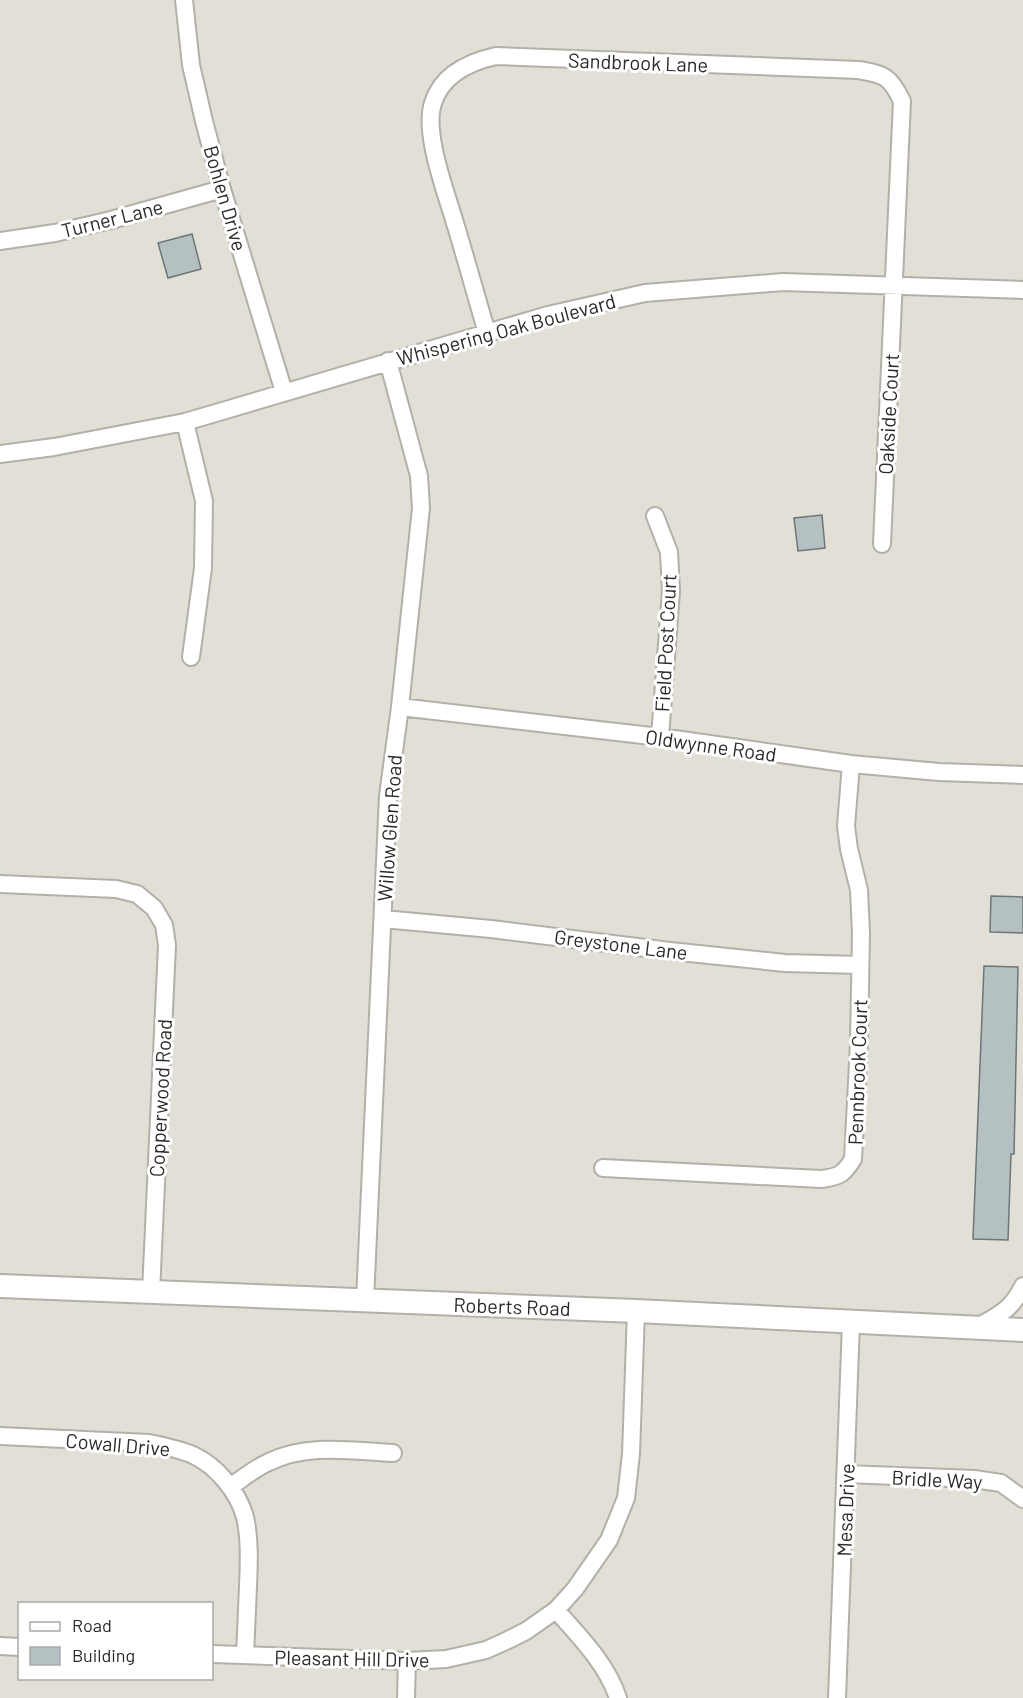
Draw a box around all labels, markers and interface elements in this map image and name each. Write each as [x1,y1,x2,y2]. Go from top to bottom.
street label: Sandbrook Lane [568,48,708,76]
street label: Bohlen Drive [199,142,253,254]
street label: Turner Lane [59,194,165,242]
street label: Whispering Oak Boulevard [394,288,618,370]
street label: Oakside Court [873,353,903,475]
street label: Field Post Court [649,573,681,713]
street label: Oldwynne Road [644,724,778,766]
street label: Willow Glen Road [372,754,406,902]
street label: Greystone Lane [553,924,689,964]
street label: Pennbrook Court [842,999,872,1145]
street label: Copperwood Road [144,1018,176,1178]
street label: Roberts Road [453,1292,571,1320]
street label: Cowall Drive [65,1427,171,1461]
street label: Mesa Drive [831,1463,859,1557]
street label: Bridle Way [891,1465,983,1493]
legend [18,1602,213,1680]
text: Road [72,1614,112,1636]
text: Building [72,1644,135,1666]
street label: Pleasant Hill Drive [274,1645,430,1671]

